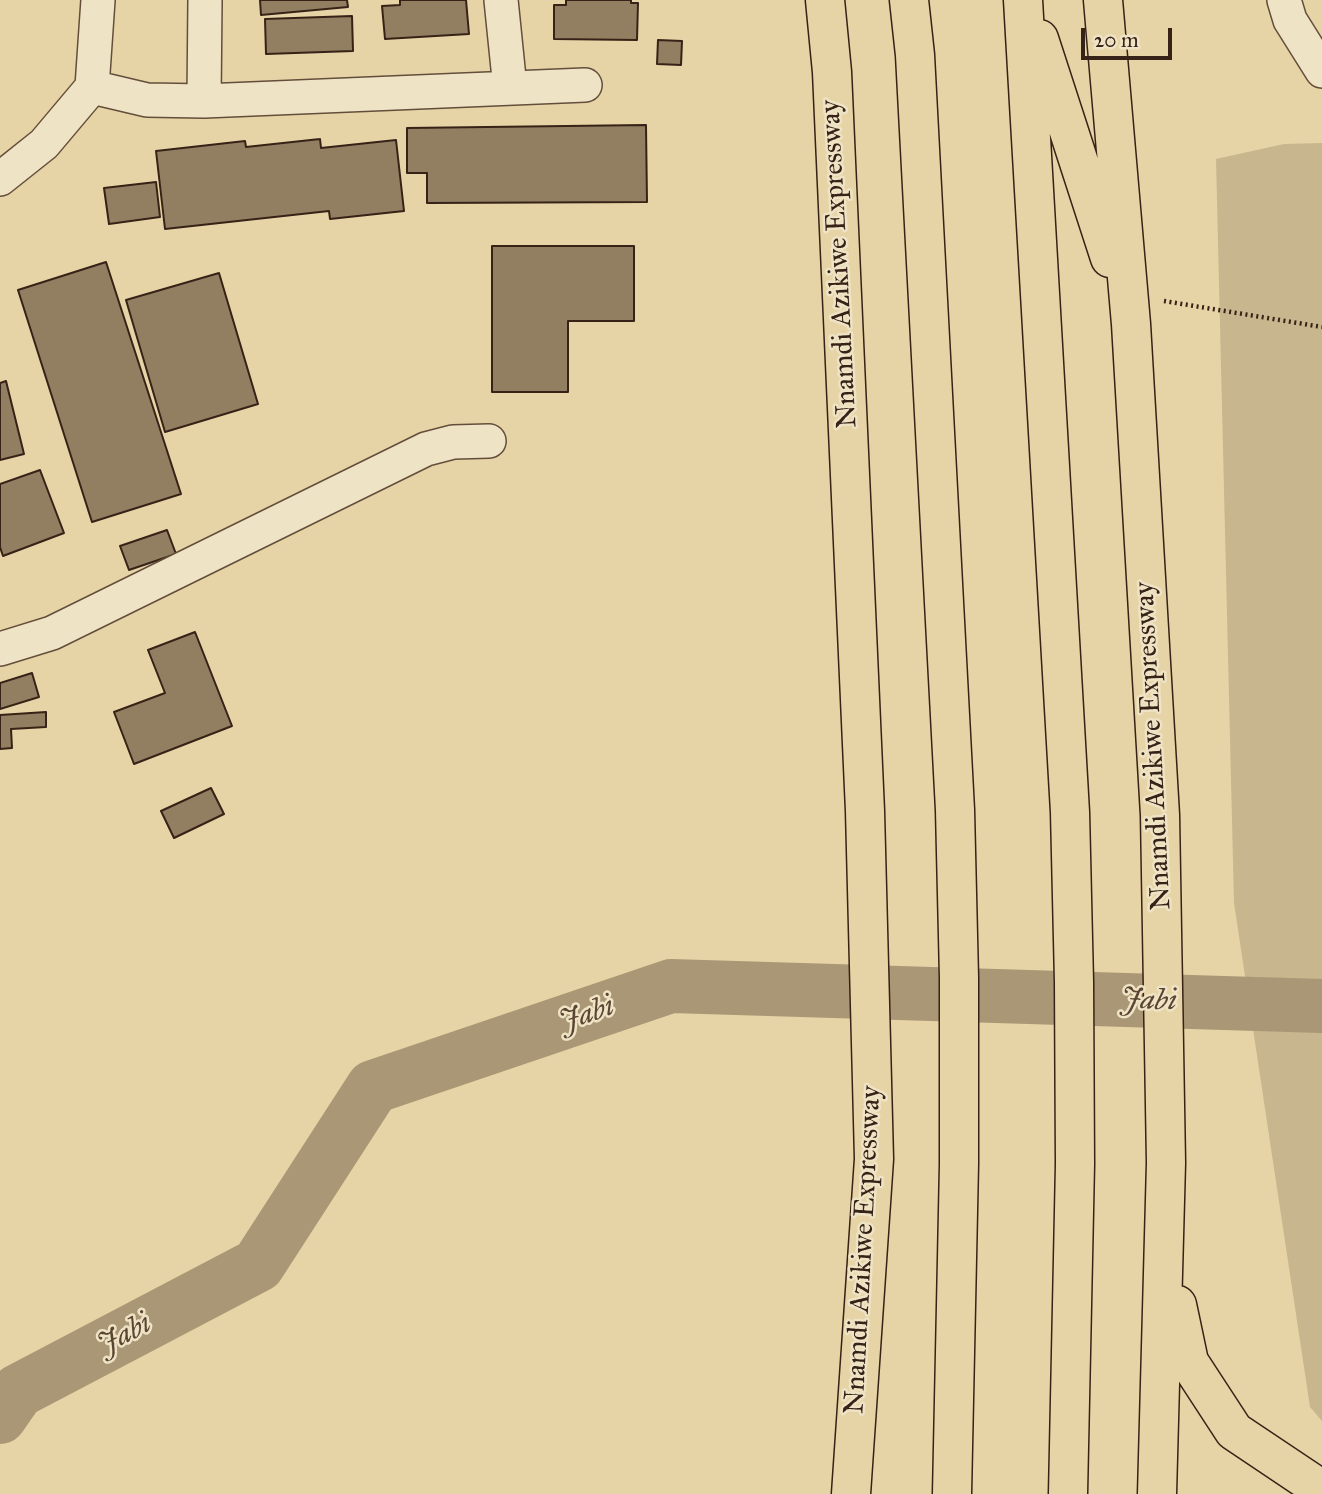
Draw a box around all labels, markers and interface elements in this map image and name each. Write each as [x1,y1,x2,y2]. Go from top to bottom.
scale bar [1084,14,1175,58]
text: 20 m [1094,27,1139,53]
street label: Nnamdi Azikiwe Expressway [815,99,865,429]
street label: Nnamdi Azikiwe Expressway [1129,581,1179,911]
water label: Jabi [1121,982,1177,1020]
water label: Jabi [555,989,619,1041]
street label: Nnamdi Azikiwe Expressway [839,1085,889,1415]
water label: Jabi [92,1306,158,1364]

